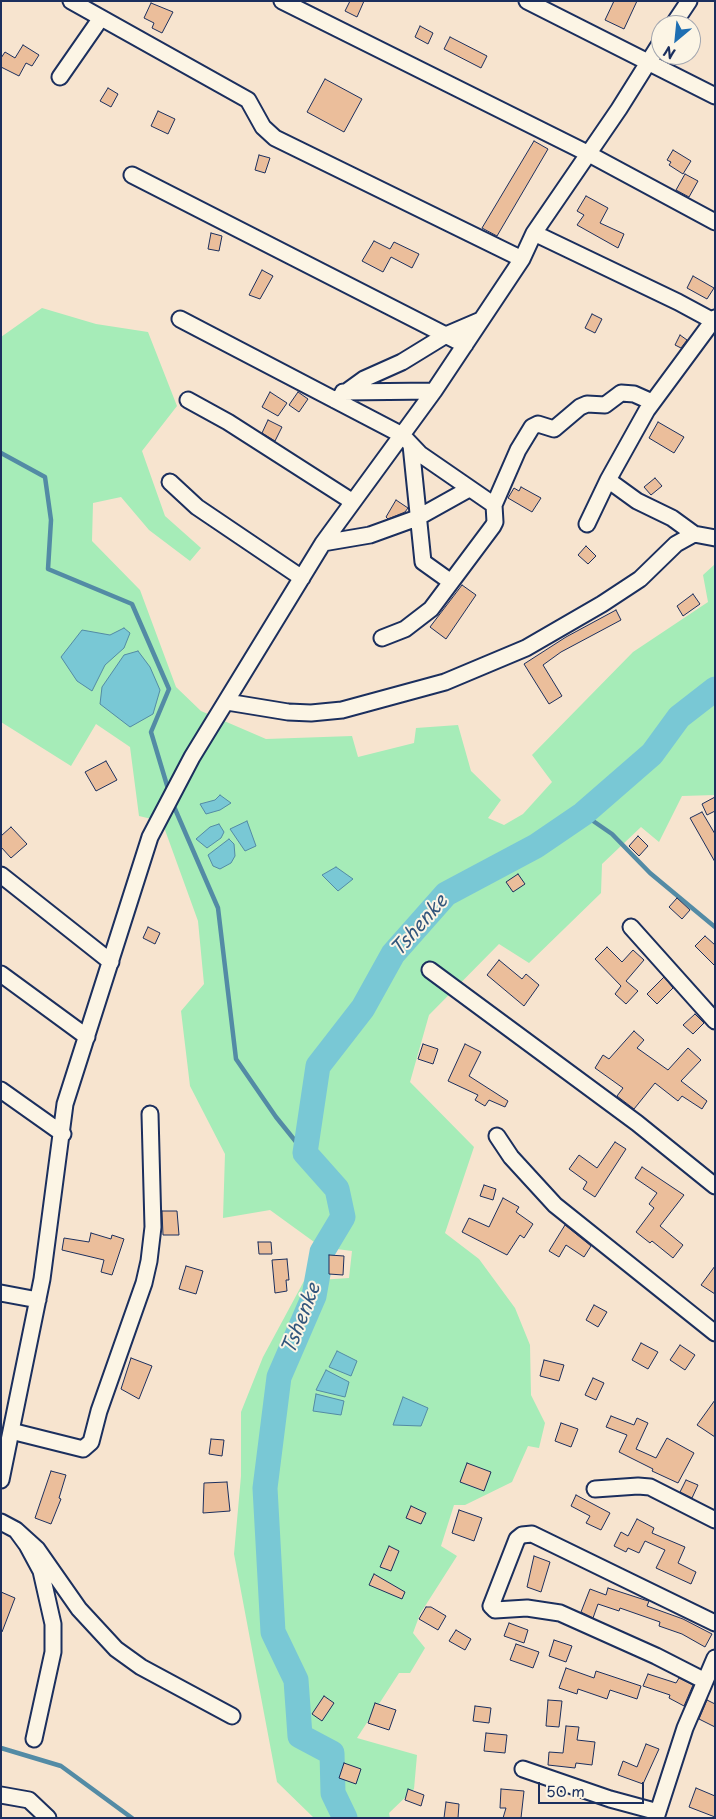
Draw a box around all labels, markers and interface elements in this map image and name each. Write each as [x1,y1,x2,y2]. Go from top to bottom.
north arrow [651,15,701,65]
text: N [659,41,679,65]
water label: Tshenke [387,890,453,962]
water label: Tshenke [278,1280,326,1358]
scale bar [541,1772,647,1804]
text: 50 m [546,1779,585,1802]

